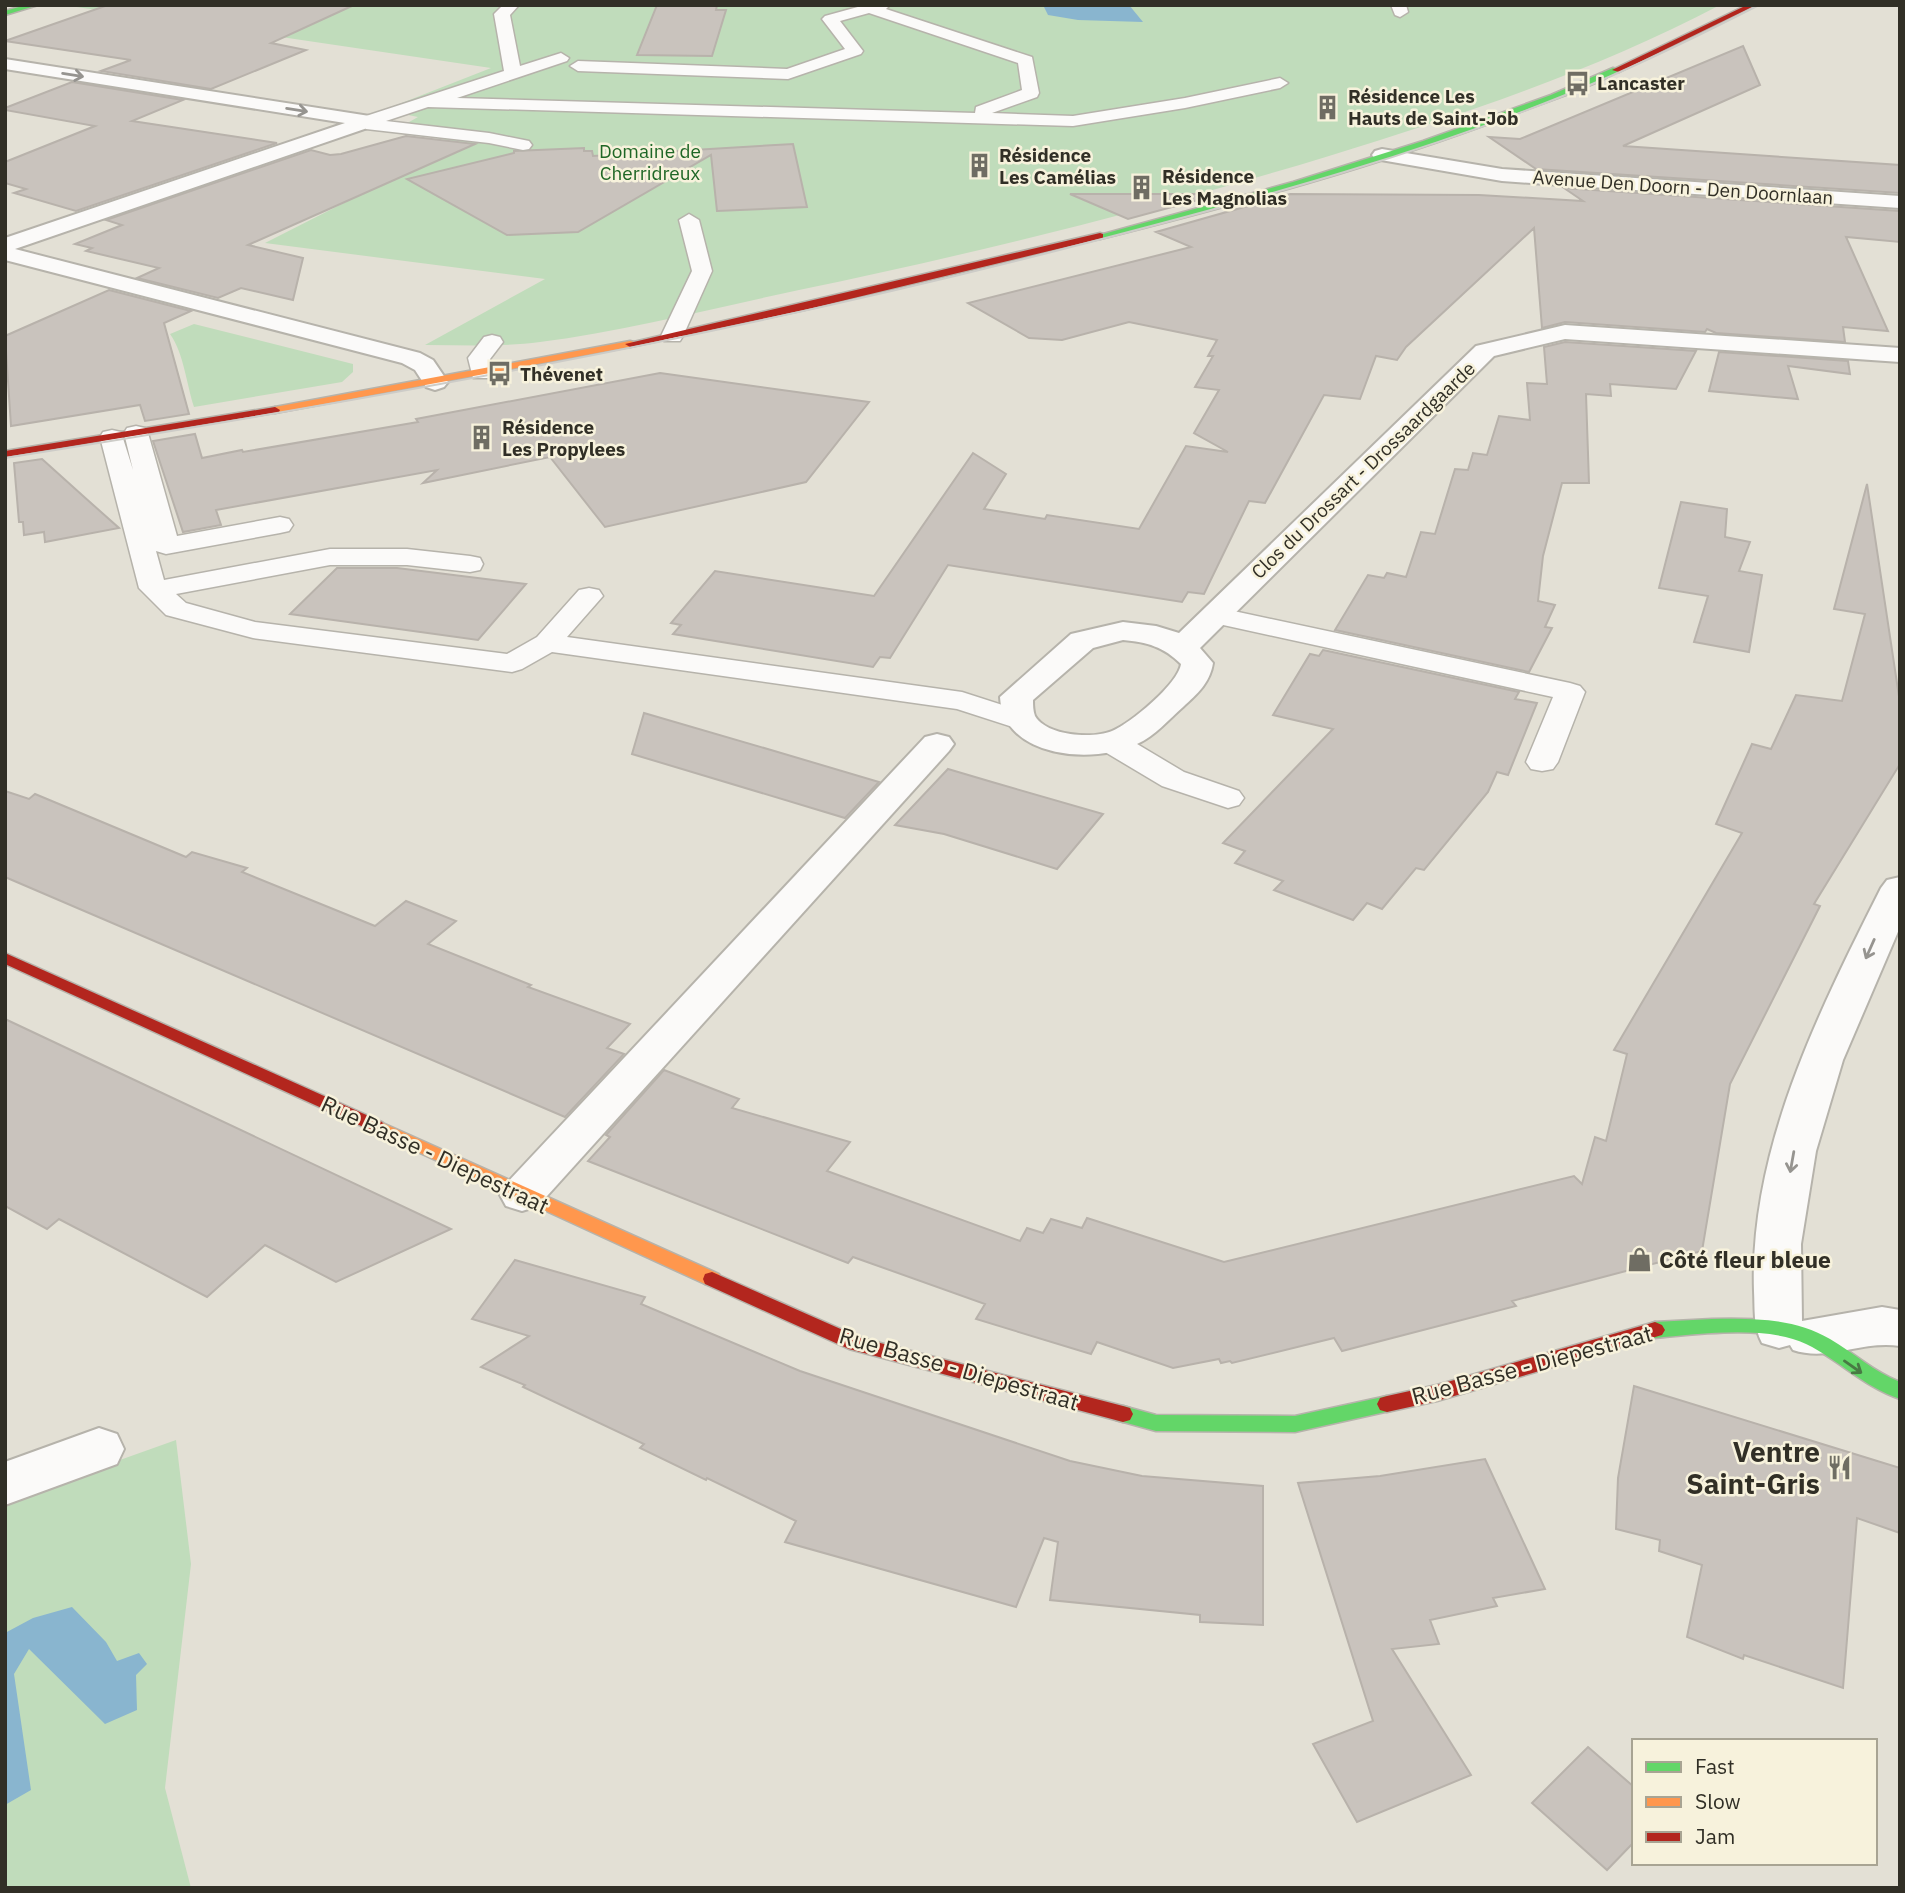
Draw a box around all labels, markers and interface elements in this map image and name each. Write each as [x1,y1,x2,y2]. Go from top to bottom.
one-way arrow [61,68,84,81]
bus stop icon: Lancaster [1563,69,1591,97]
place label: Lancaster [1597,71,1685,95]
place label: Résidence Les Hauts de Saint-Job [1348,84,1519,130]
building icon: Résidence Les Hauts de Saint-Job [1314,93,1342,121]
one-way arrow [286,104,308,117]
park label: Domaine de Cherridreux [599,139,701,185]
place label: Résidence Les Camélias [999,143,1116,189]
building icon: Résidence Les Camélias [965,152,993,180]
place label: Résidence Les Magnolias [1162,164,1287,210]
street label: Avenue Den Doorn - Den Doornlaan [1532,165,1834,209]
building icon: Résidence Les Magnolias [1128,173,1156,201]
street label: Clos du Drossart - Drossaardgaarde [1246,356,1480,584]
bus stop icon: Thévenet [486,360,514,388]
place label: Thévenet [520,362,603,386]
place label: Résidence Les Propylees [502,415,625,461]
building icon: Résidence Les Propylees [468,424,496,452]
one-way arrow [1863,938,1876,959]
street label: Rue Basse - Diepestraat [317,1088,554,1220]
one-way arrow [1785,1150,1798,1173]
place label: Côté fleur bleue [1659,1244,1831,1274]
shop icon: Côté fleur bleue [1625,1246,1653,1274]
street label: Rue Basse - Diepestraat [1408,1317,1655,1411]
street label: Rue Basse - Diepestraat [836,1319,1083,1417]
one-way arrow [1843,1360,1862,1374]
place label: Ventre Saint-Gris [1686,1433,1820,1502]
restaurant icon: Ventre Saint-Gris [1826,1454,1854,1482]
legend [1632,1739,1877,1865]
text: Fast [1695,1752,1735,1780]
text: Slow [1695,1787,1741,1815]
text: Jam [1695,1822,1735,1850]

